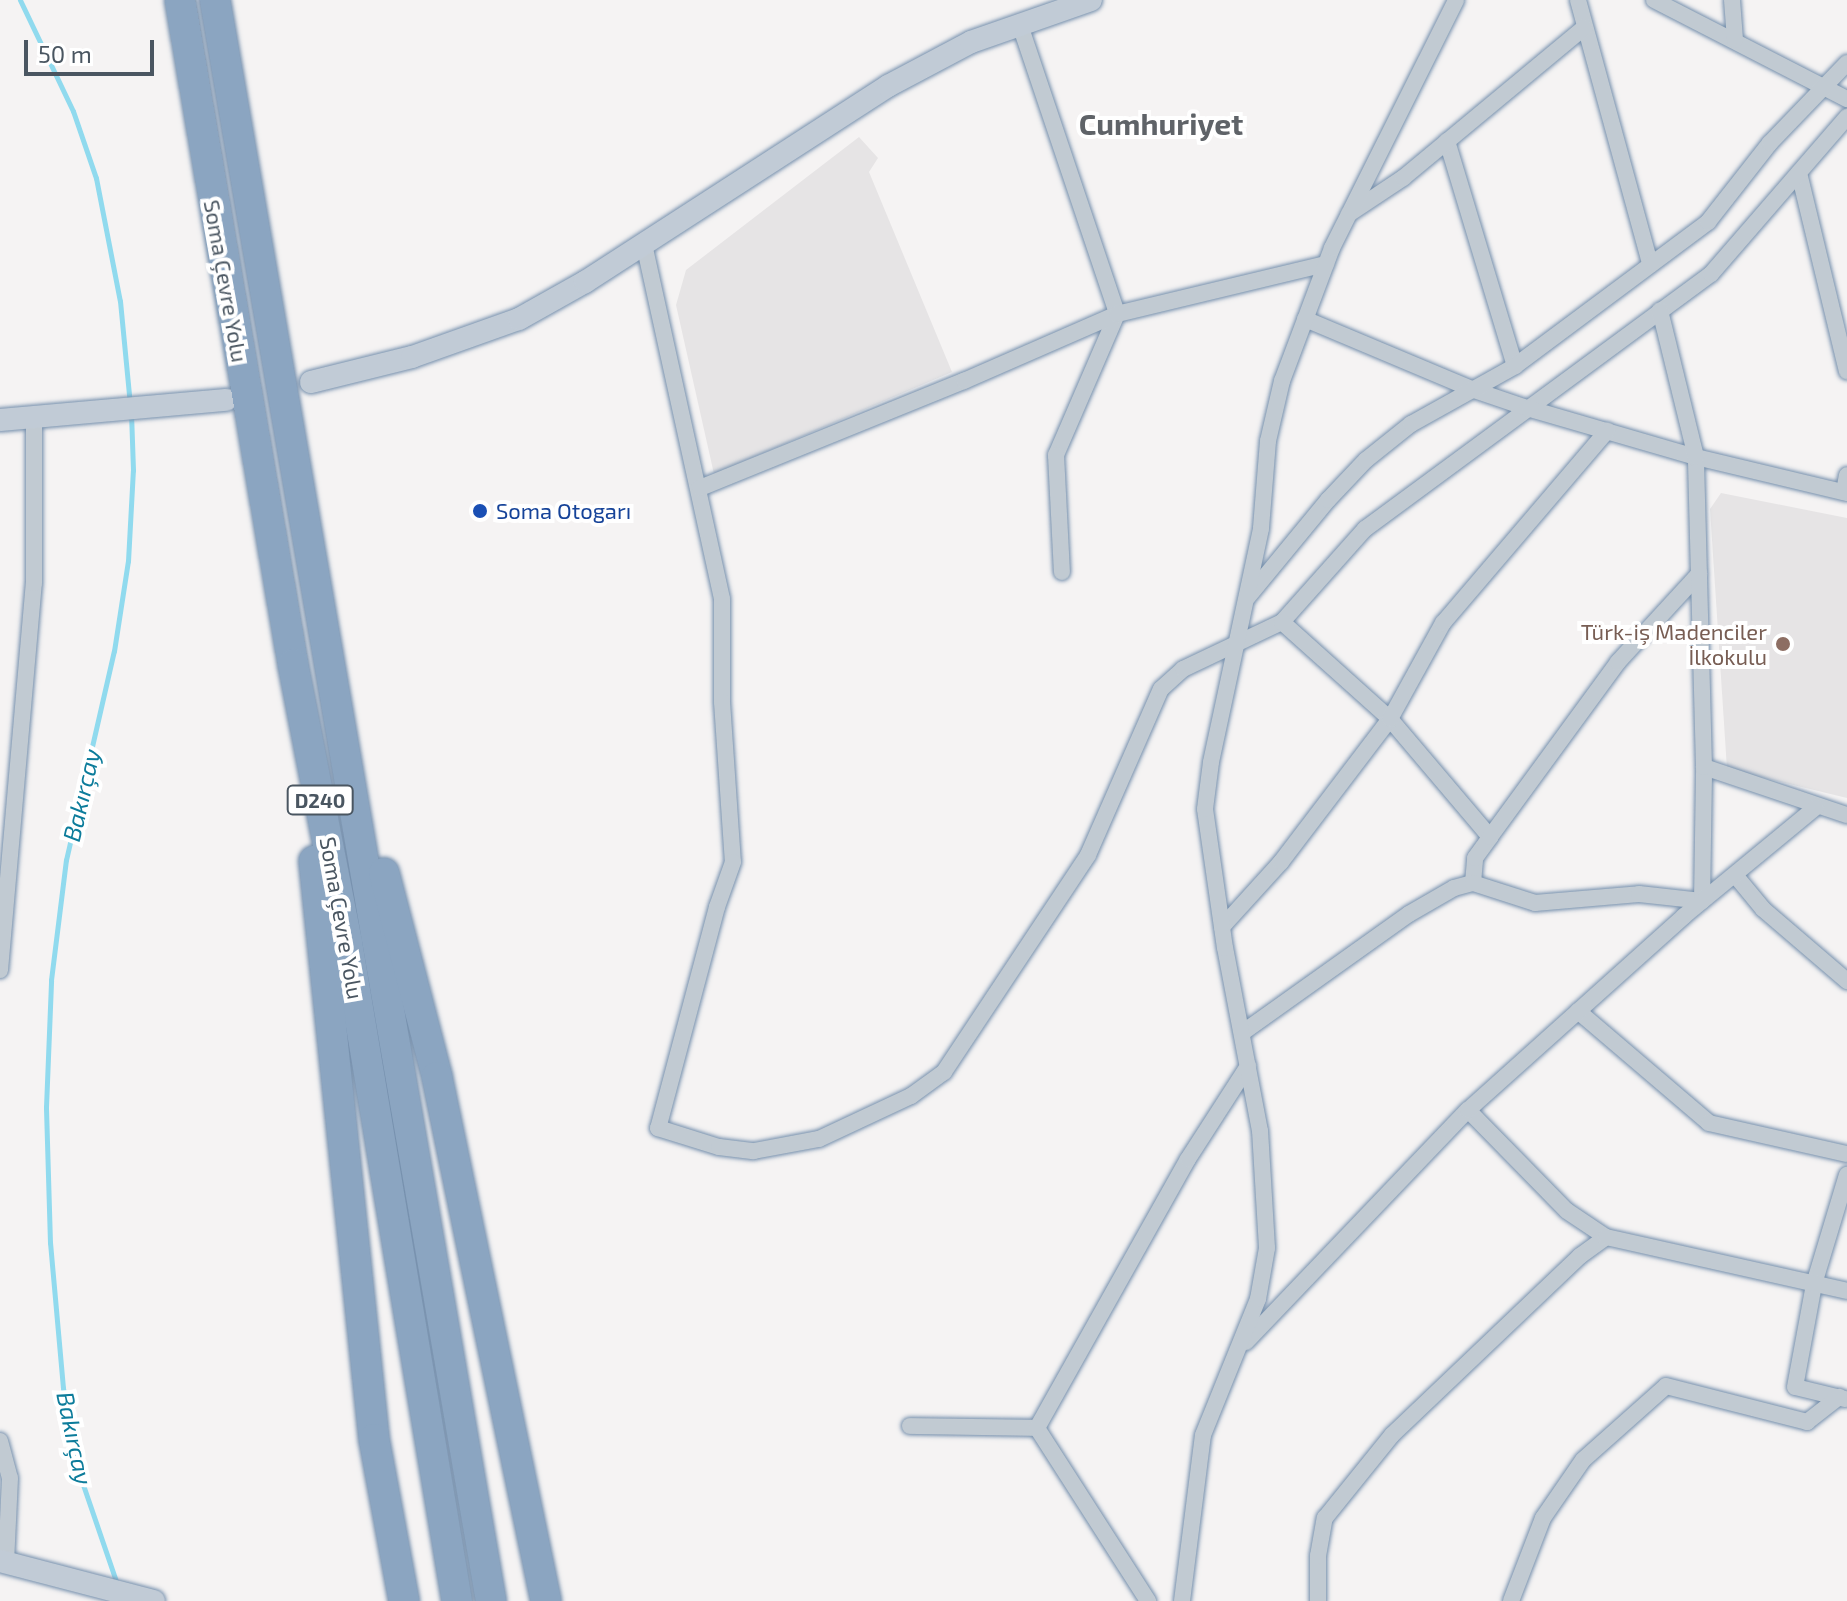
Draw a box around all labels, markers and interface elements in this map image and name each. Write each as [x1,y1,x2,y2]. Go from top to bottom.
scale bar [28,24,158,74]
text: 50 m [38,39,92,68]
district label: Cumhuriyet [1079,105,1243,141]
street label: Soma Çevre Yolu [199,197,253,365]
place label: Soma Otogarı [496,498,631,524]
marker: Soma Otogarı [471,502,489,520]
place label: Türk-iş Madenciler İlkokulu [1581,618,1767,670]
marker: Türk-iş Madenciler İlkokulu [1774,635,1792,653]
water label: Bakırçay [56,746,106,844]
road number: D240 [286,784,354,816]
street label: Soma Çevre Yolu [315,834,369,1002]
water label: Bakırçay [51,1389,99,1487]

